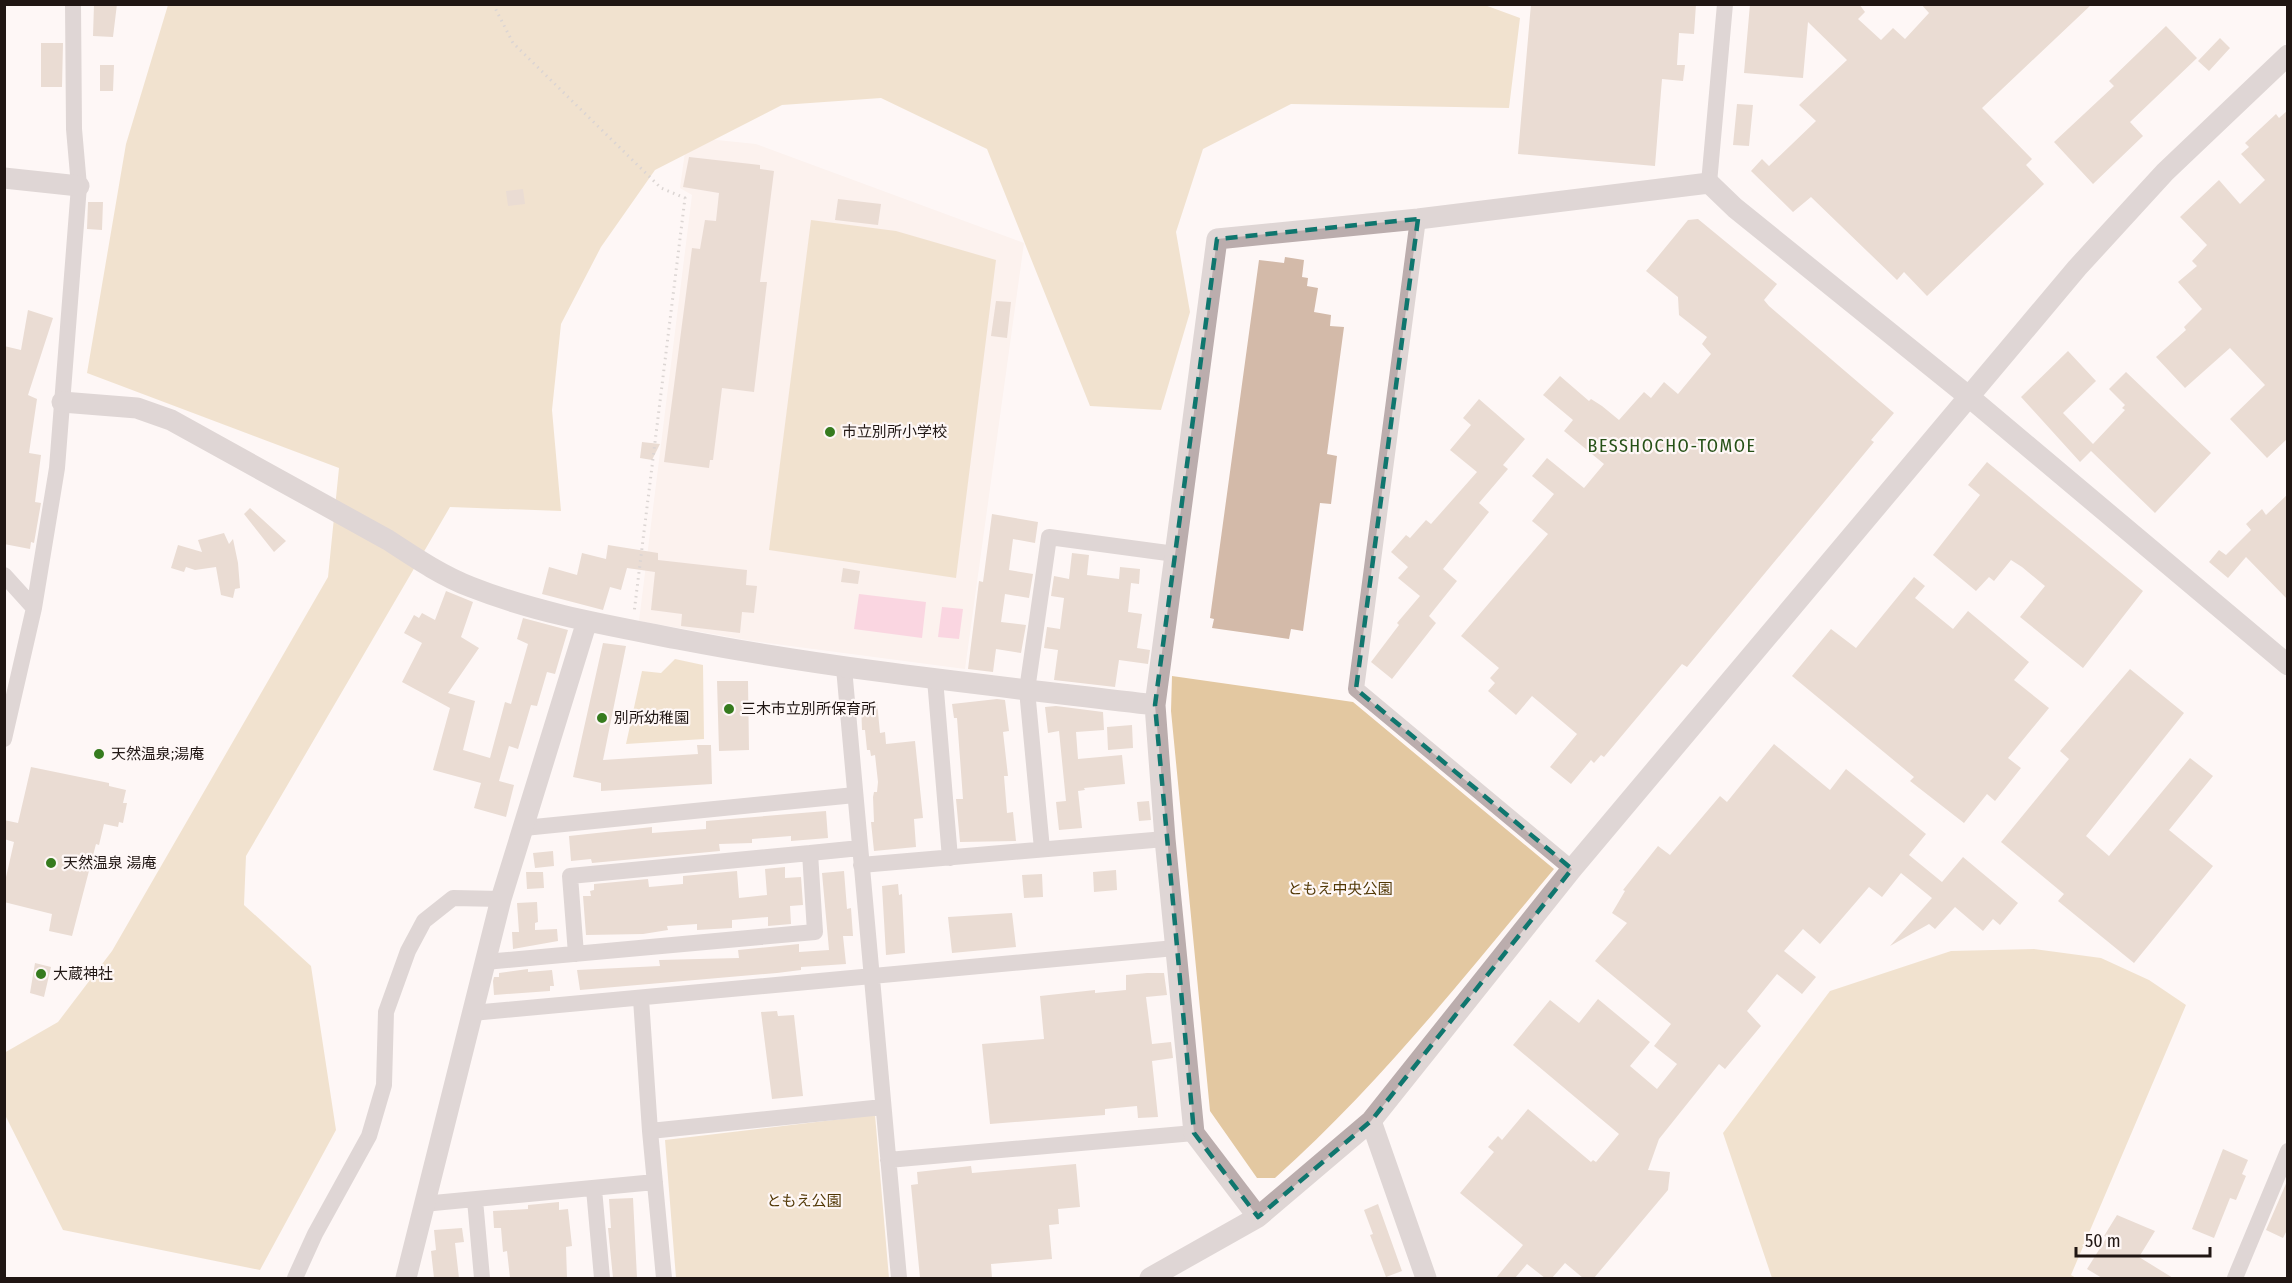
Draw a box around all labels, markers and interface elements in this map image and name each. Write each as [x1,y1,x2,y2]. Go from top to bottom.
place label: 市立別所小学校 [842,423,947,441]
marker: 市立別所小学校 [823,425,837,439]
district label: BESSHOCHO-TOMOE [1588,435,1756,457]
place label: 三木市立別所保育所 [741,700,876,718]
marker: 三木市立別所保育所 [722,702,736,716]
place label: 別所幼稚園 [614,709,689,727]
marker: 別所幼稚園 [595,711,609,725]
place label: 天然温泉;湯庵 [111,745,204,763]
marker: 天然温泉;湯庵 [92,747,106,761]
place label: 天然温泉 湯庵 [63,854,157,872]
marker: 天然温泉 湯庵 [44,856,58,870]
park label: ともえ中央公園 [1287,880,1393,898]
place label: 大蔵神社 [53,965,113,983]
marker: 大蔵神社 [34,967,48,981]
park label: ともえ公園 [766,1192,842,1210]
scale bar [2076,1220,2210,1258]
text: 50 m [2085,1230,2121,1252]

